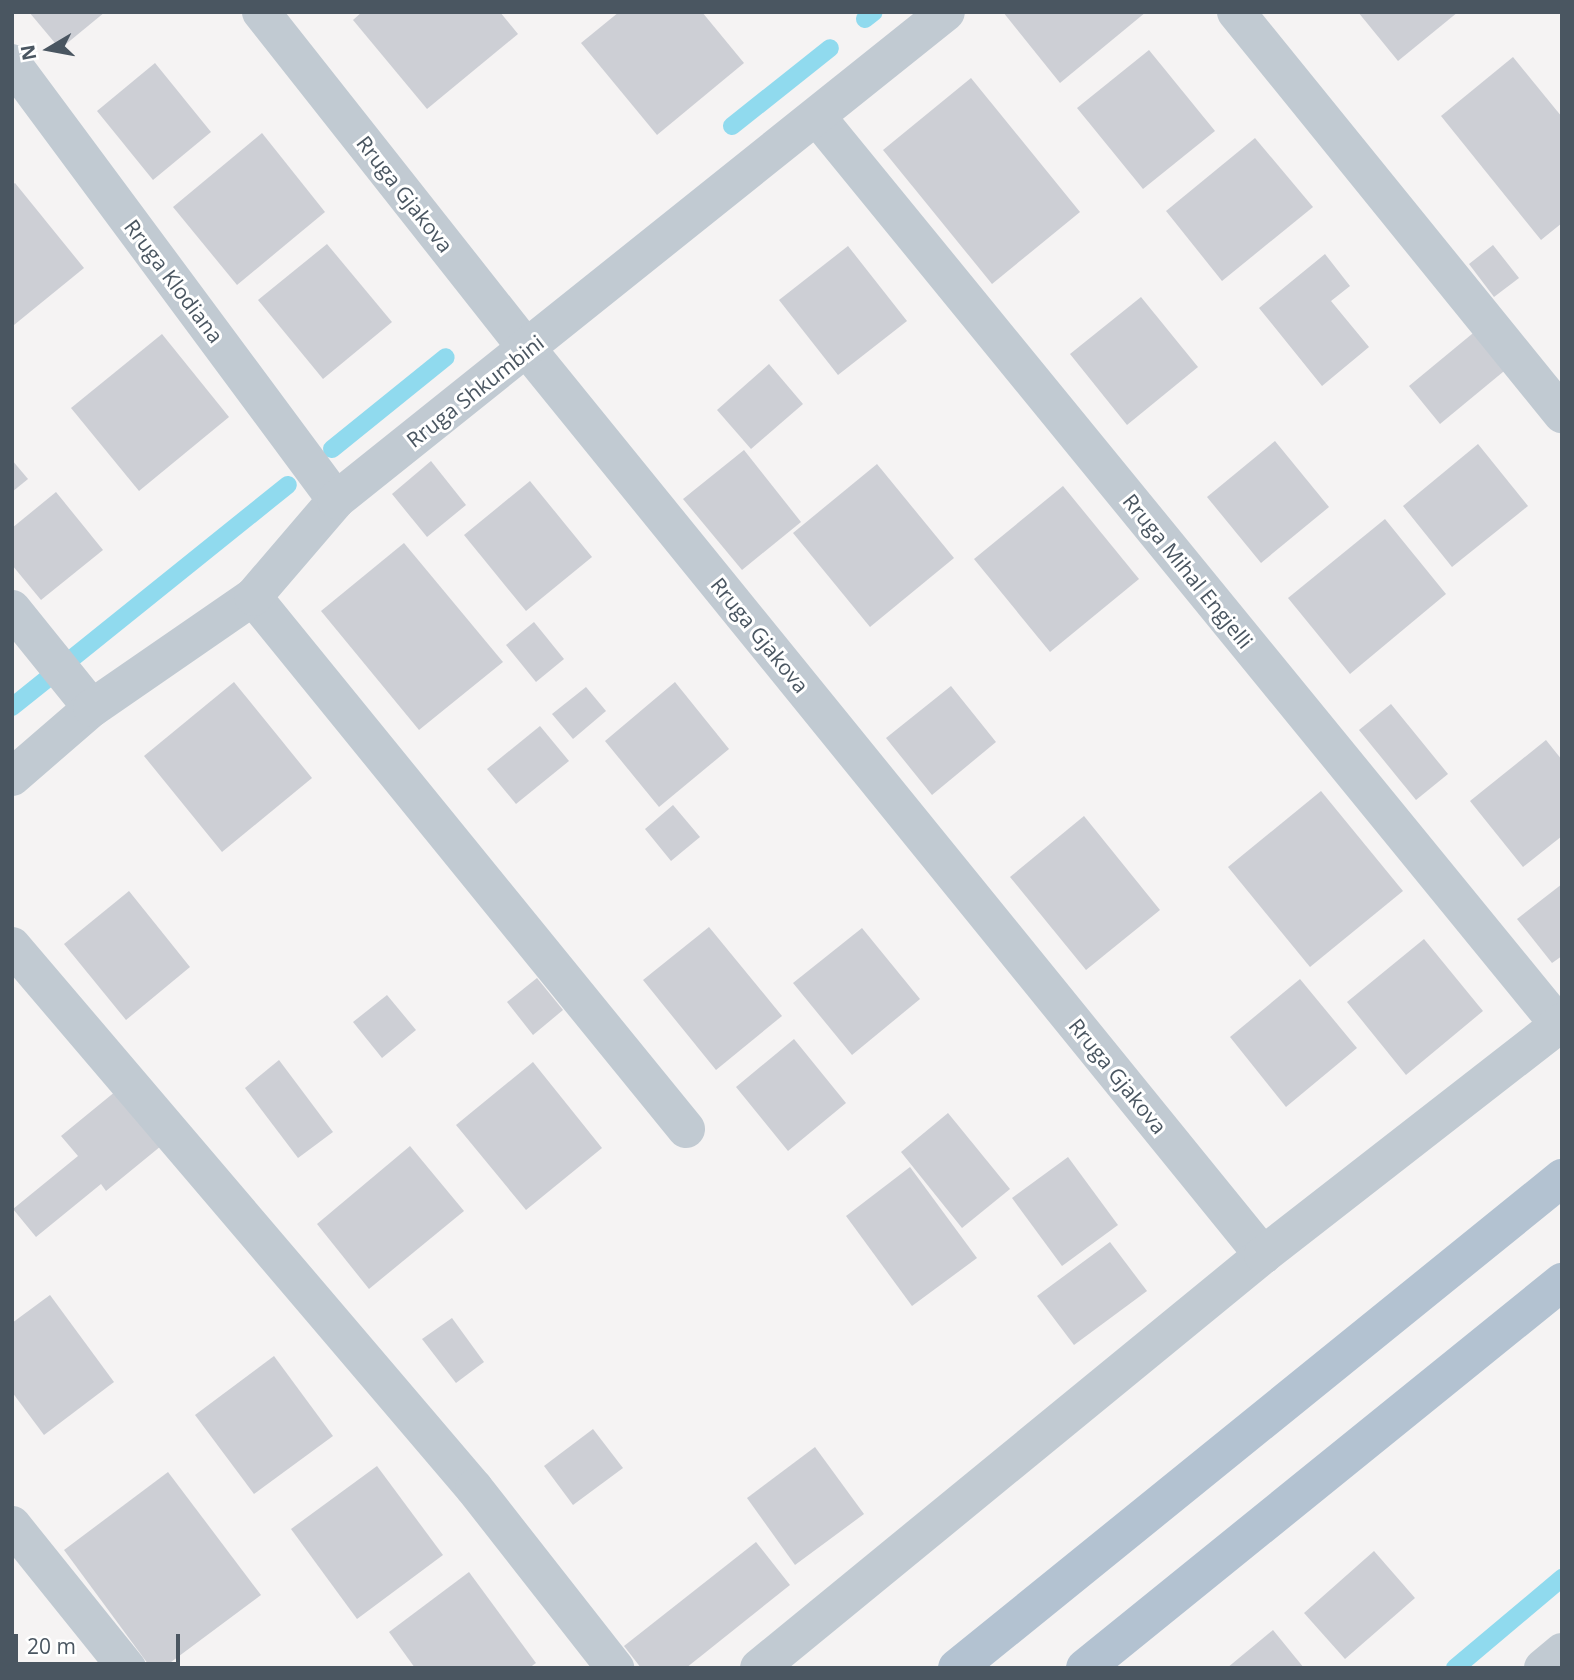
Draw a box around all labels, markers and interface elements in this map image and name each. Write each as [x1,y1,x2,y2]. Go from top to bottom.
north arrow [14,14,84,84]
text: N [14,43,42,63]
street label: Rruga Gjakova [352,131,458,257]
street label: Rruga Klodiana [119,214,229,348]
street label: Rruga Shkumbini [401,330,549,452]
street label: Rruga Mihal Engjelli [1118,489,1258,653]
street label: Rruga Gjakova [706,572,814,698]
street label: Rruga Gjakova [1064,1013,1172,1139]
scale bar [18,1620,184,1664]
text: 20 m [27,1632,76,1660]

